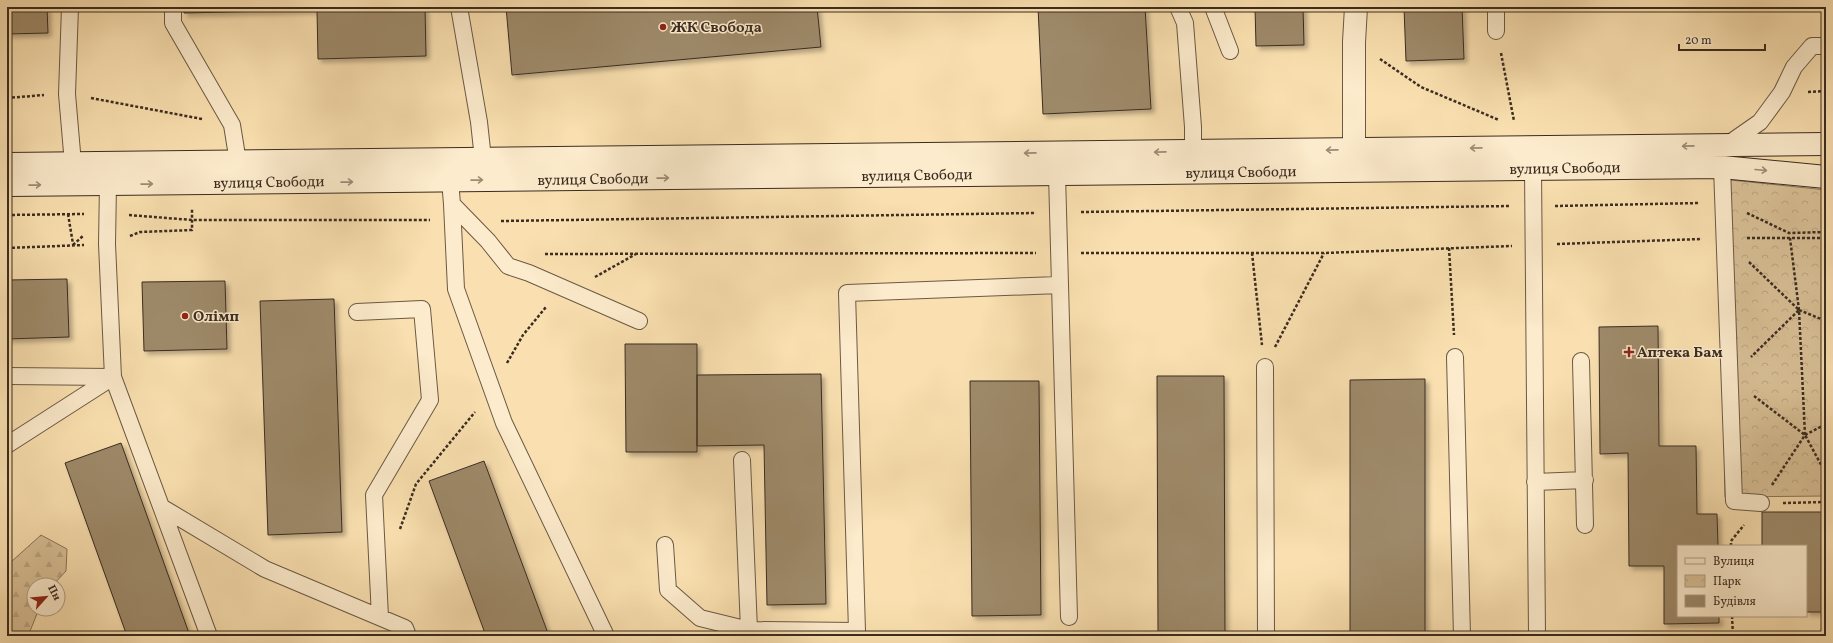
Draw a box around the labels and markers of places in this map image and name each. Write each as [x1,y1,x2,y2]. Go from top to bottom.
place label: ЖК Свобода [671,18,762,39]
marker: ЖК Свобода [658,22,668,32]
place label: Олімп [193,307,240,328]
marker: Олімп [180,311,190,321]
place label: Аптека Бам [1637,343,1723,364]
marker: Аптека Бам [1624,347,1634,357]

